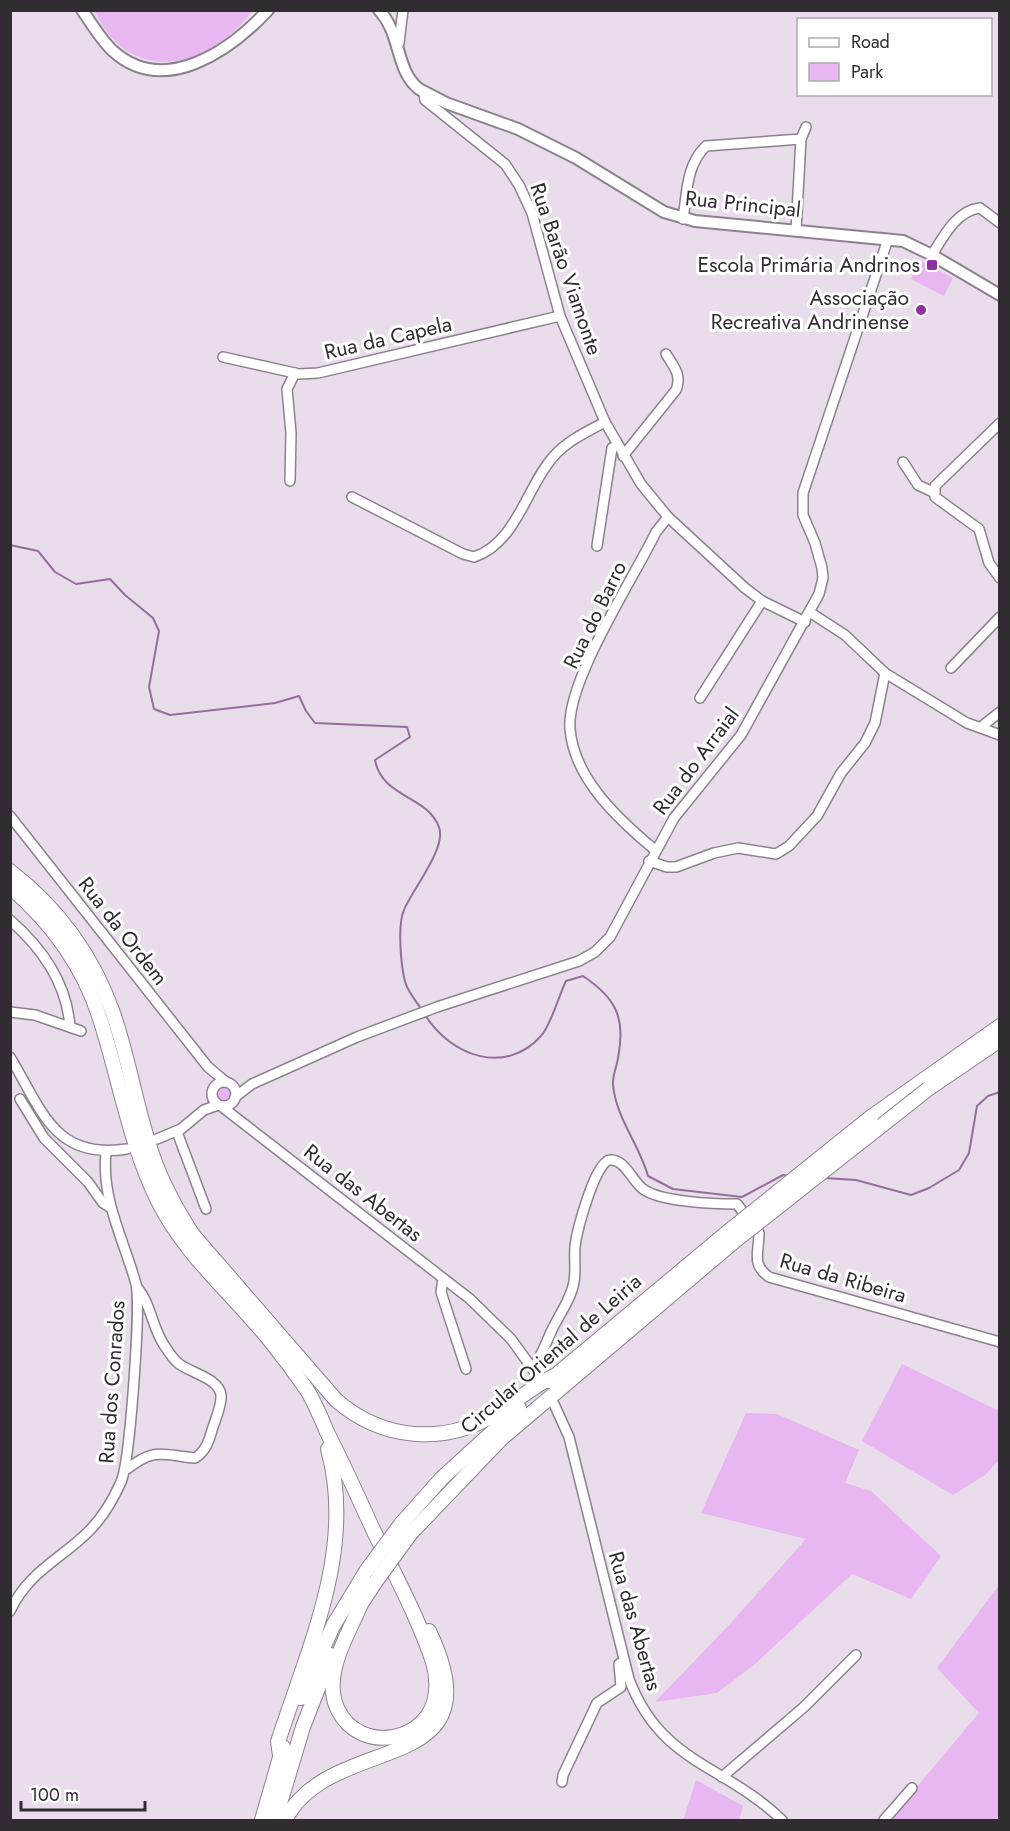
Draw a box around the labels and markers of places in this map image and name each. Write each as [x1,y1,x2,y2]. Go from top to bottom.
place label: Escola Primária Andrinos [697,250,920,280]
marker: Escola Primária Andrinos [925,258,939,272]
place label: Associação Recreativa Andrinense [711,283,909,337]
marker: Associação Recreativa Andrinense [914,303,928,317]

